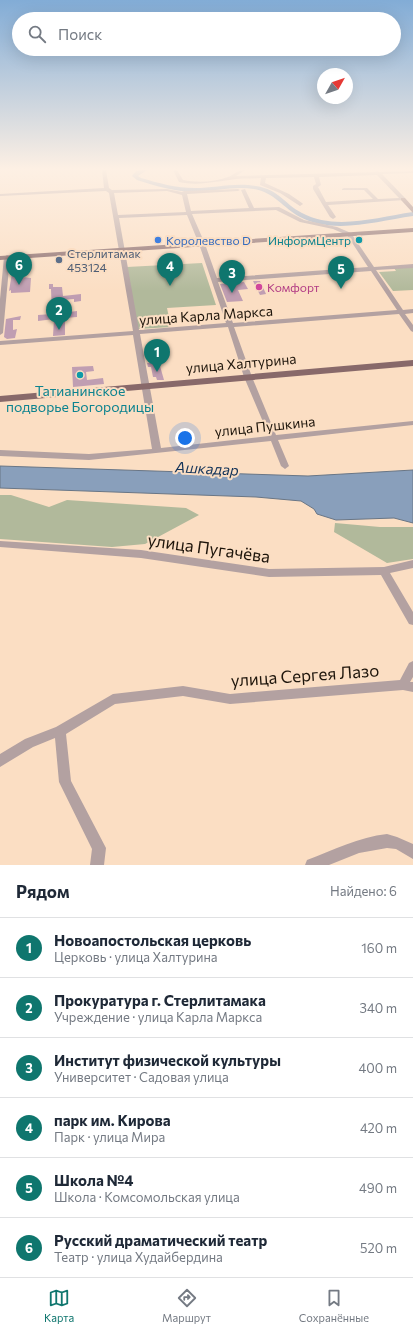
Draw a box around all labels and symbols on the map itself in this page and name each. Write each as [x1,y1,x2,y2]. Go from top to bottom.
north arrow [317,68,353,104]
place label: Королевство D [166,233,251,247]
place label: ИнформЦентр [268,233,351,247]
marker: Королевство D [153,235,163,245]
marker: ИнформЦентр [354,235,364,245]
place label: Стерлитамак 453124 [67,246,141,274]
pin: 6 [6,252,32,285]
pin: 4 [157,253,183,286]
marker: Стерлитамак 453124 [54,255,64,265]
pin: 5 [328,256,354,289]
pin: 3 [219,260,245,293]
place label: Комфорт [267,280,320,294]
marker: Комфорт [254,282,264,292]
pin: 2 [46,297,72,330]
street label: улица Карла Маркса [139,302,273,328]
pin: 1 [144,339,170,372]
street label: улица Халтурина [185,350,297,376]
marker: Татианинское подворье Богородицы [75,370,85,380]
place label: Татианинское подворье Богородицы [6,382,154,415]
street label: улица Пушкина [214,412,316,440]
your location [175,428,195,448]
water label: Ашкадар [174,457,240,479]
street label: улица Пугачёва [146,529,272,567]
street label: улица Сергея Лазо [230,659,380,691]

